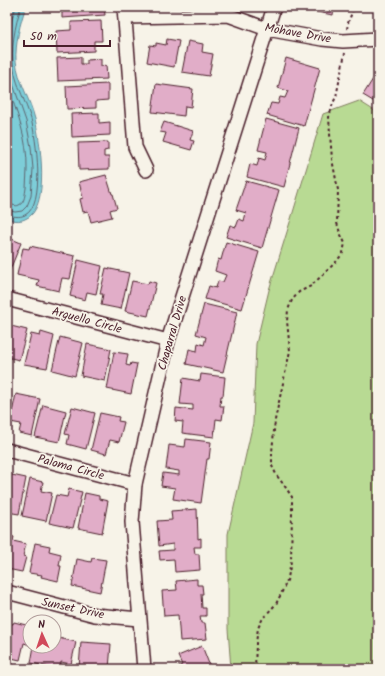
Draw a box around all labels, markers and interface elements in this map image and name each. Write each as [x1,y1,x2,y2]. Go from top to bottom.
street label: Mohave Drive [263,18,333,49]
scale bar [24,22,110,48]
text: 50 m [30,27,57,46]
street label: Chaparral Drive [153,293,192,373]
street label: Arguello Circle [50,302,125,339]
street label: Paloma Circle [35,449,107,486]
street label: Sunset Drive [40,593,107,625]
north arrow [22,614,62,654]
text: N [38,616,46,634]

